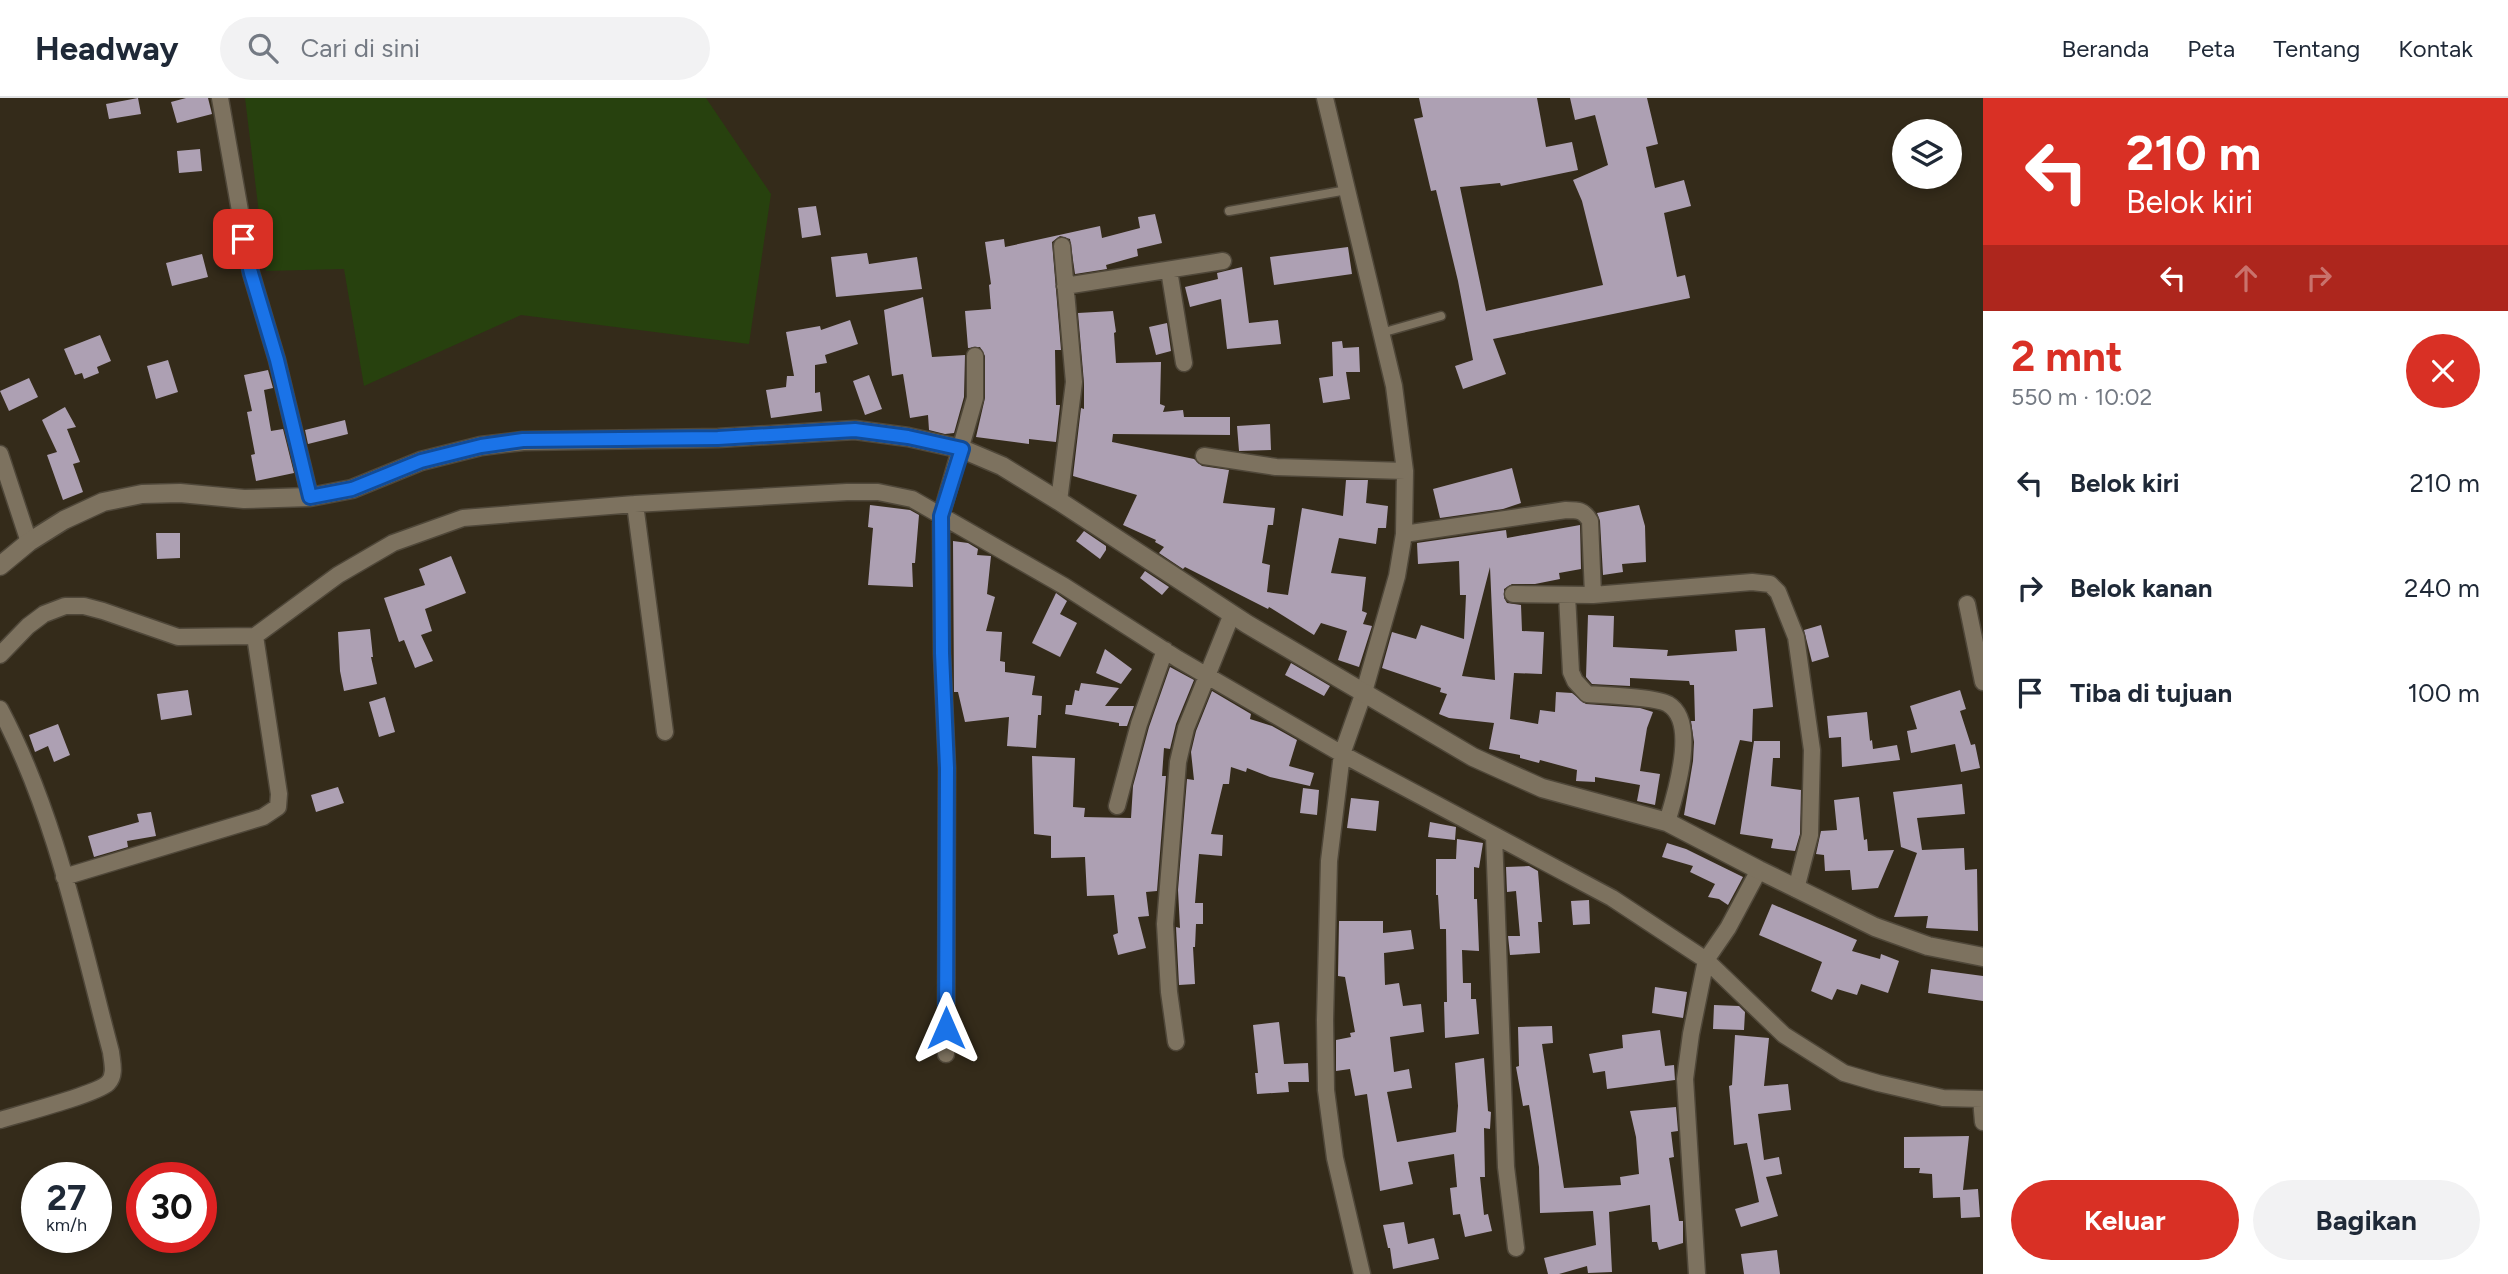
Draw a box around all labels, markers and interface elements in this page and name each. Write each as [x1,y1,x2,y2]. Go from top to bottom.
search box [220,17,710,80]
text: Headway [35,29,178,68]
icon: search [244,29,282,67]
text: Cari di sini [300,32,420,64]
text: Beranda [2062,34,2149,63]
text: Peta [2187,34,2235,63]
text: Tentang [2273,34,2360,63]
text: Kontak [2398,34,2473,63]
map controls [1892,119,1962,189]
button: layers [1892,119,1962,189]
text: 210 m [2126,123,2261,182]
icon: left [2011,126,2102,217]
text: Belok kiri [2126,183,2253,221]
pin [213,209,273,269]
icon: arrive [224,220,262,258]
icon: left [2154,259,2192,297]
icon: ahead [2227,259,2265,297]
icon: right [2300,259,2338,297]
text: 2 mnt [2011,331,2123,382]
button: close [2406,334,2480,408]
text: 550 m · 10:02 [2011,383,2152,411]
icon: left [2011,464,2049,502]
text: Belok kiri [2070,467,2179,499]
text: 210 m [2410,467,2480,499]
icon: right [2011,569,2049,607]
text: Belok kanan [2070,572,2213,604]
text: 240 m [2404,572,2480,604]
icon: arrive [2011,674,2049,712]
text: Tiba di tujuan [2070,677,2232,709]
text: 100 m [2407,677,2480,709]
position arrow [909,991,983,1065]
speed limit sign: 30 [126,1162,217,1253]
text: 27 [47,1177,86,1219]
button: Keluar [2011,1180,2239,1260]
button: Bagikan [2253,1180,2480,1260]
text: km/h [46,1214,87,1236]

